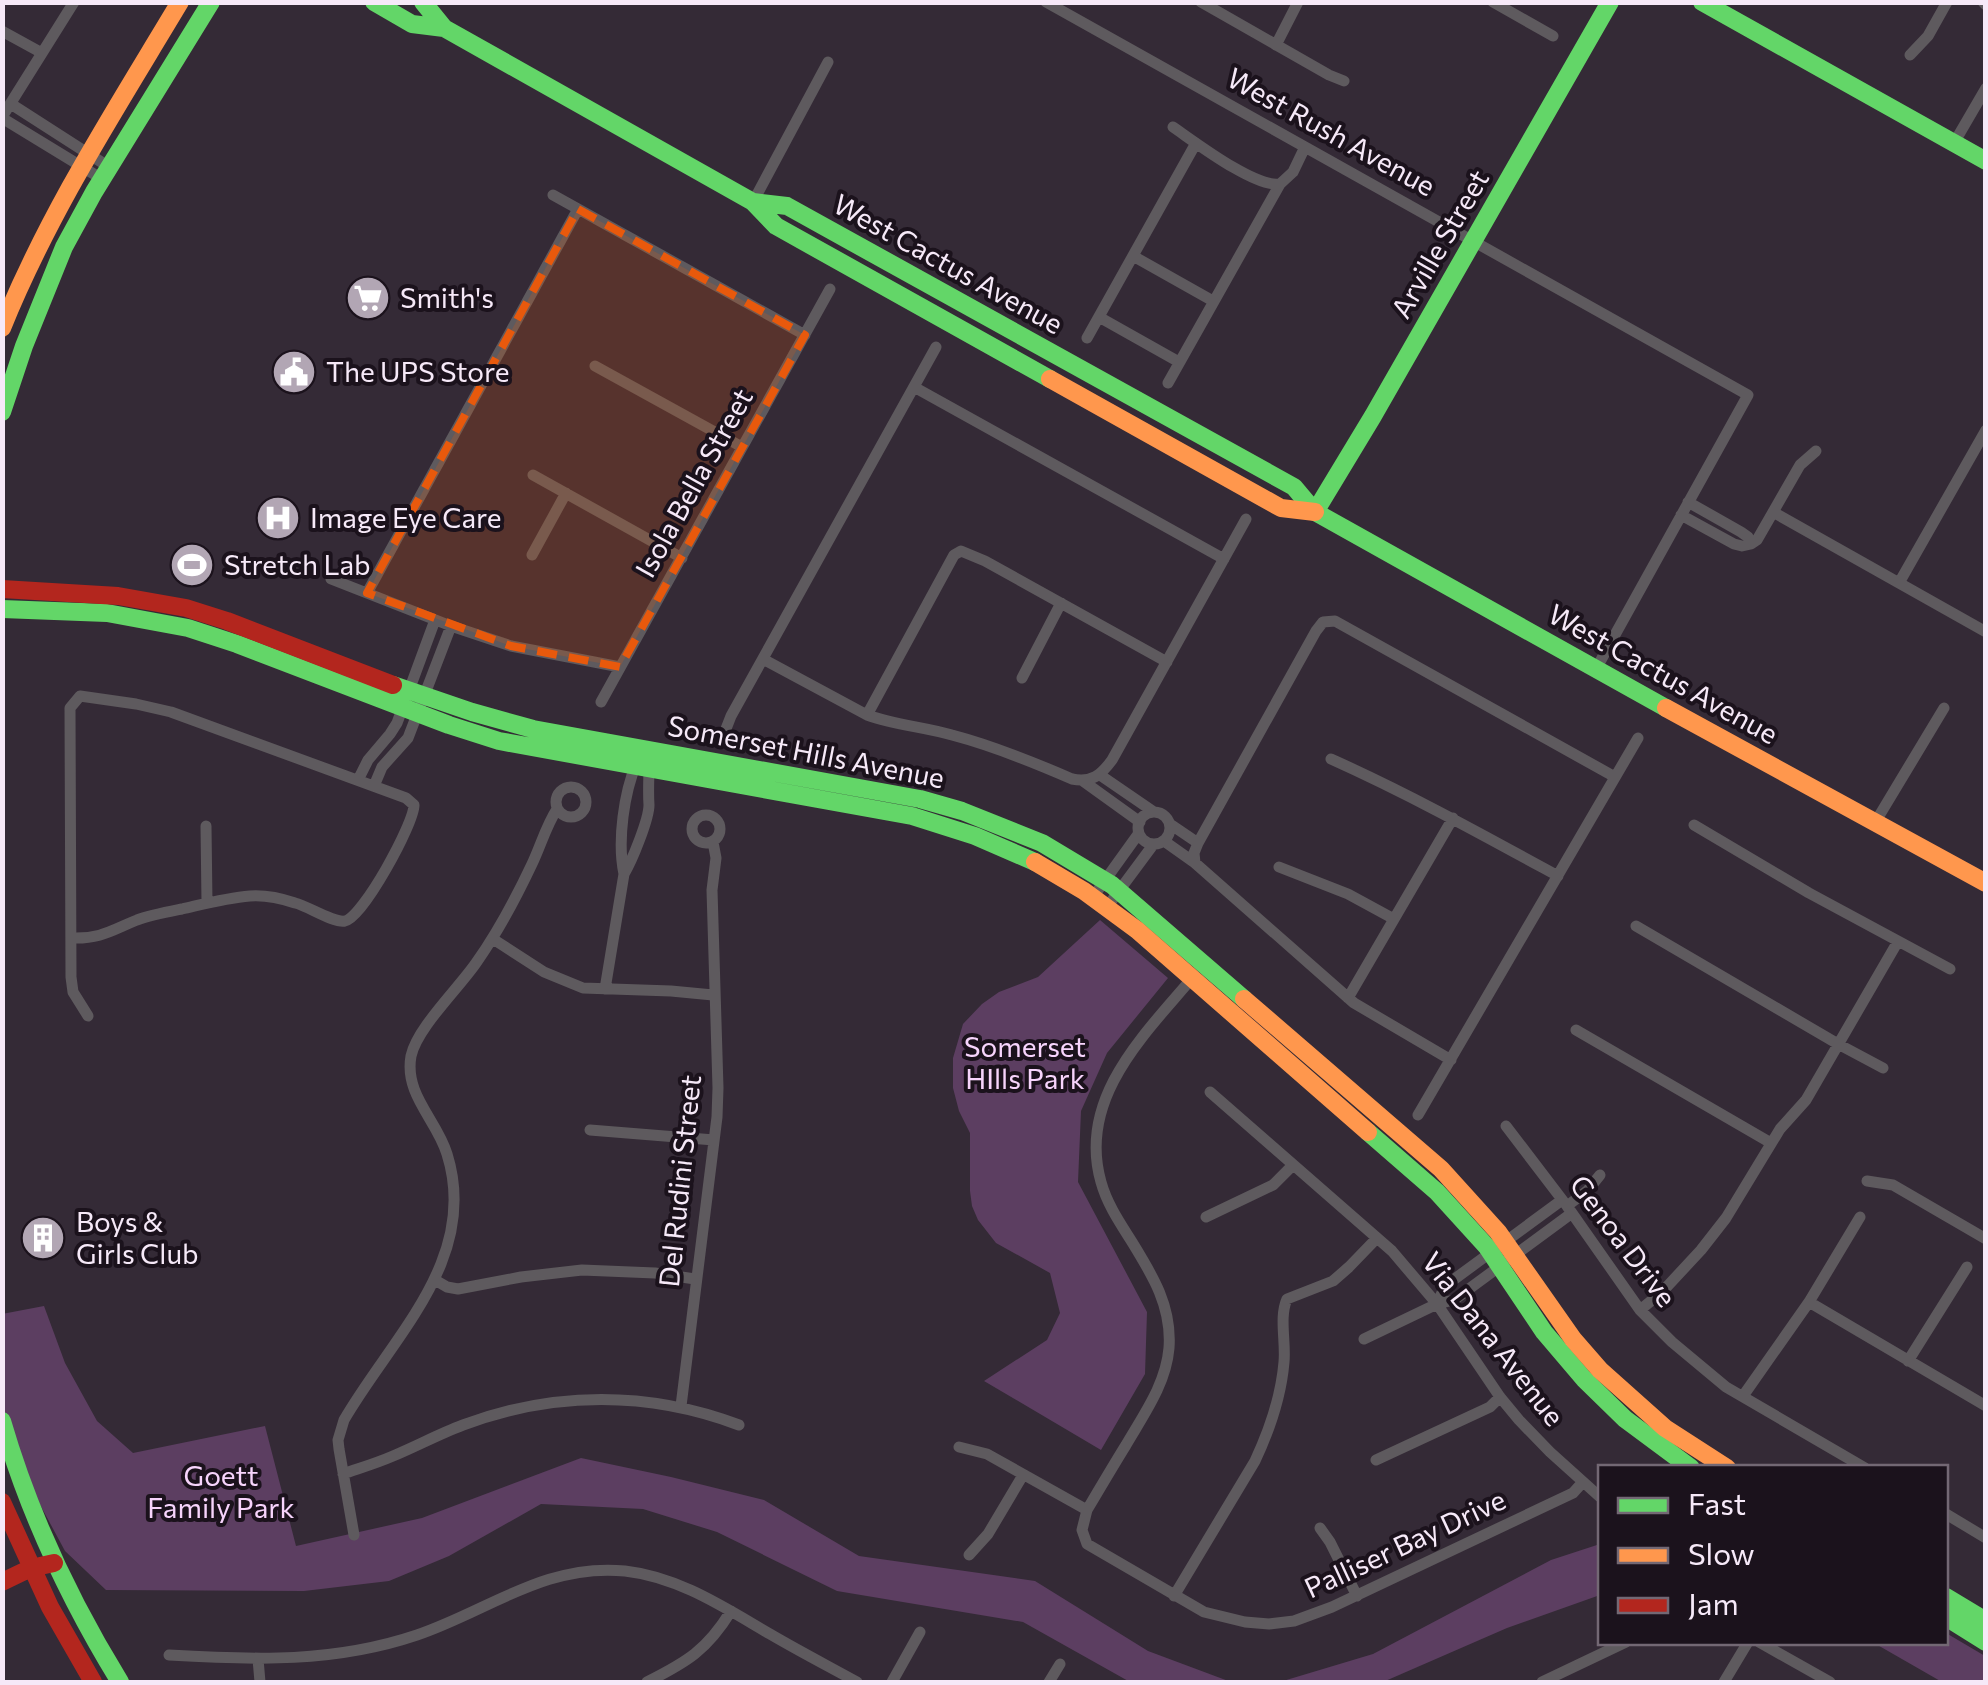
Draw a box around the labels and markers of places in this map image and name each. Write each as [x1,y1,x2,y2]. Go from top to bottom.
supermarket icon: Smith's [345,275,391,321]
place label: Smith's [400,280,494,314]
public building icon: The UPS Store [271,349,317,395]
place label: The UPS Store [326,354,510,388]
hospital icon: Image Eye Care [255,495,301,541]
place label: Image Eye Care [310,500,502,534]
sports icon: Stretch Lab [169,542,215,588]
place label: Stretch Lab [224,547,371,581]
place label: Boys & Girls Club [76,1204,199,1270]
building icon: Boys & Girls Club [20,1215,66,1261]

